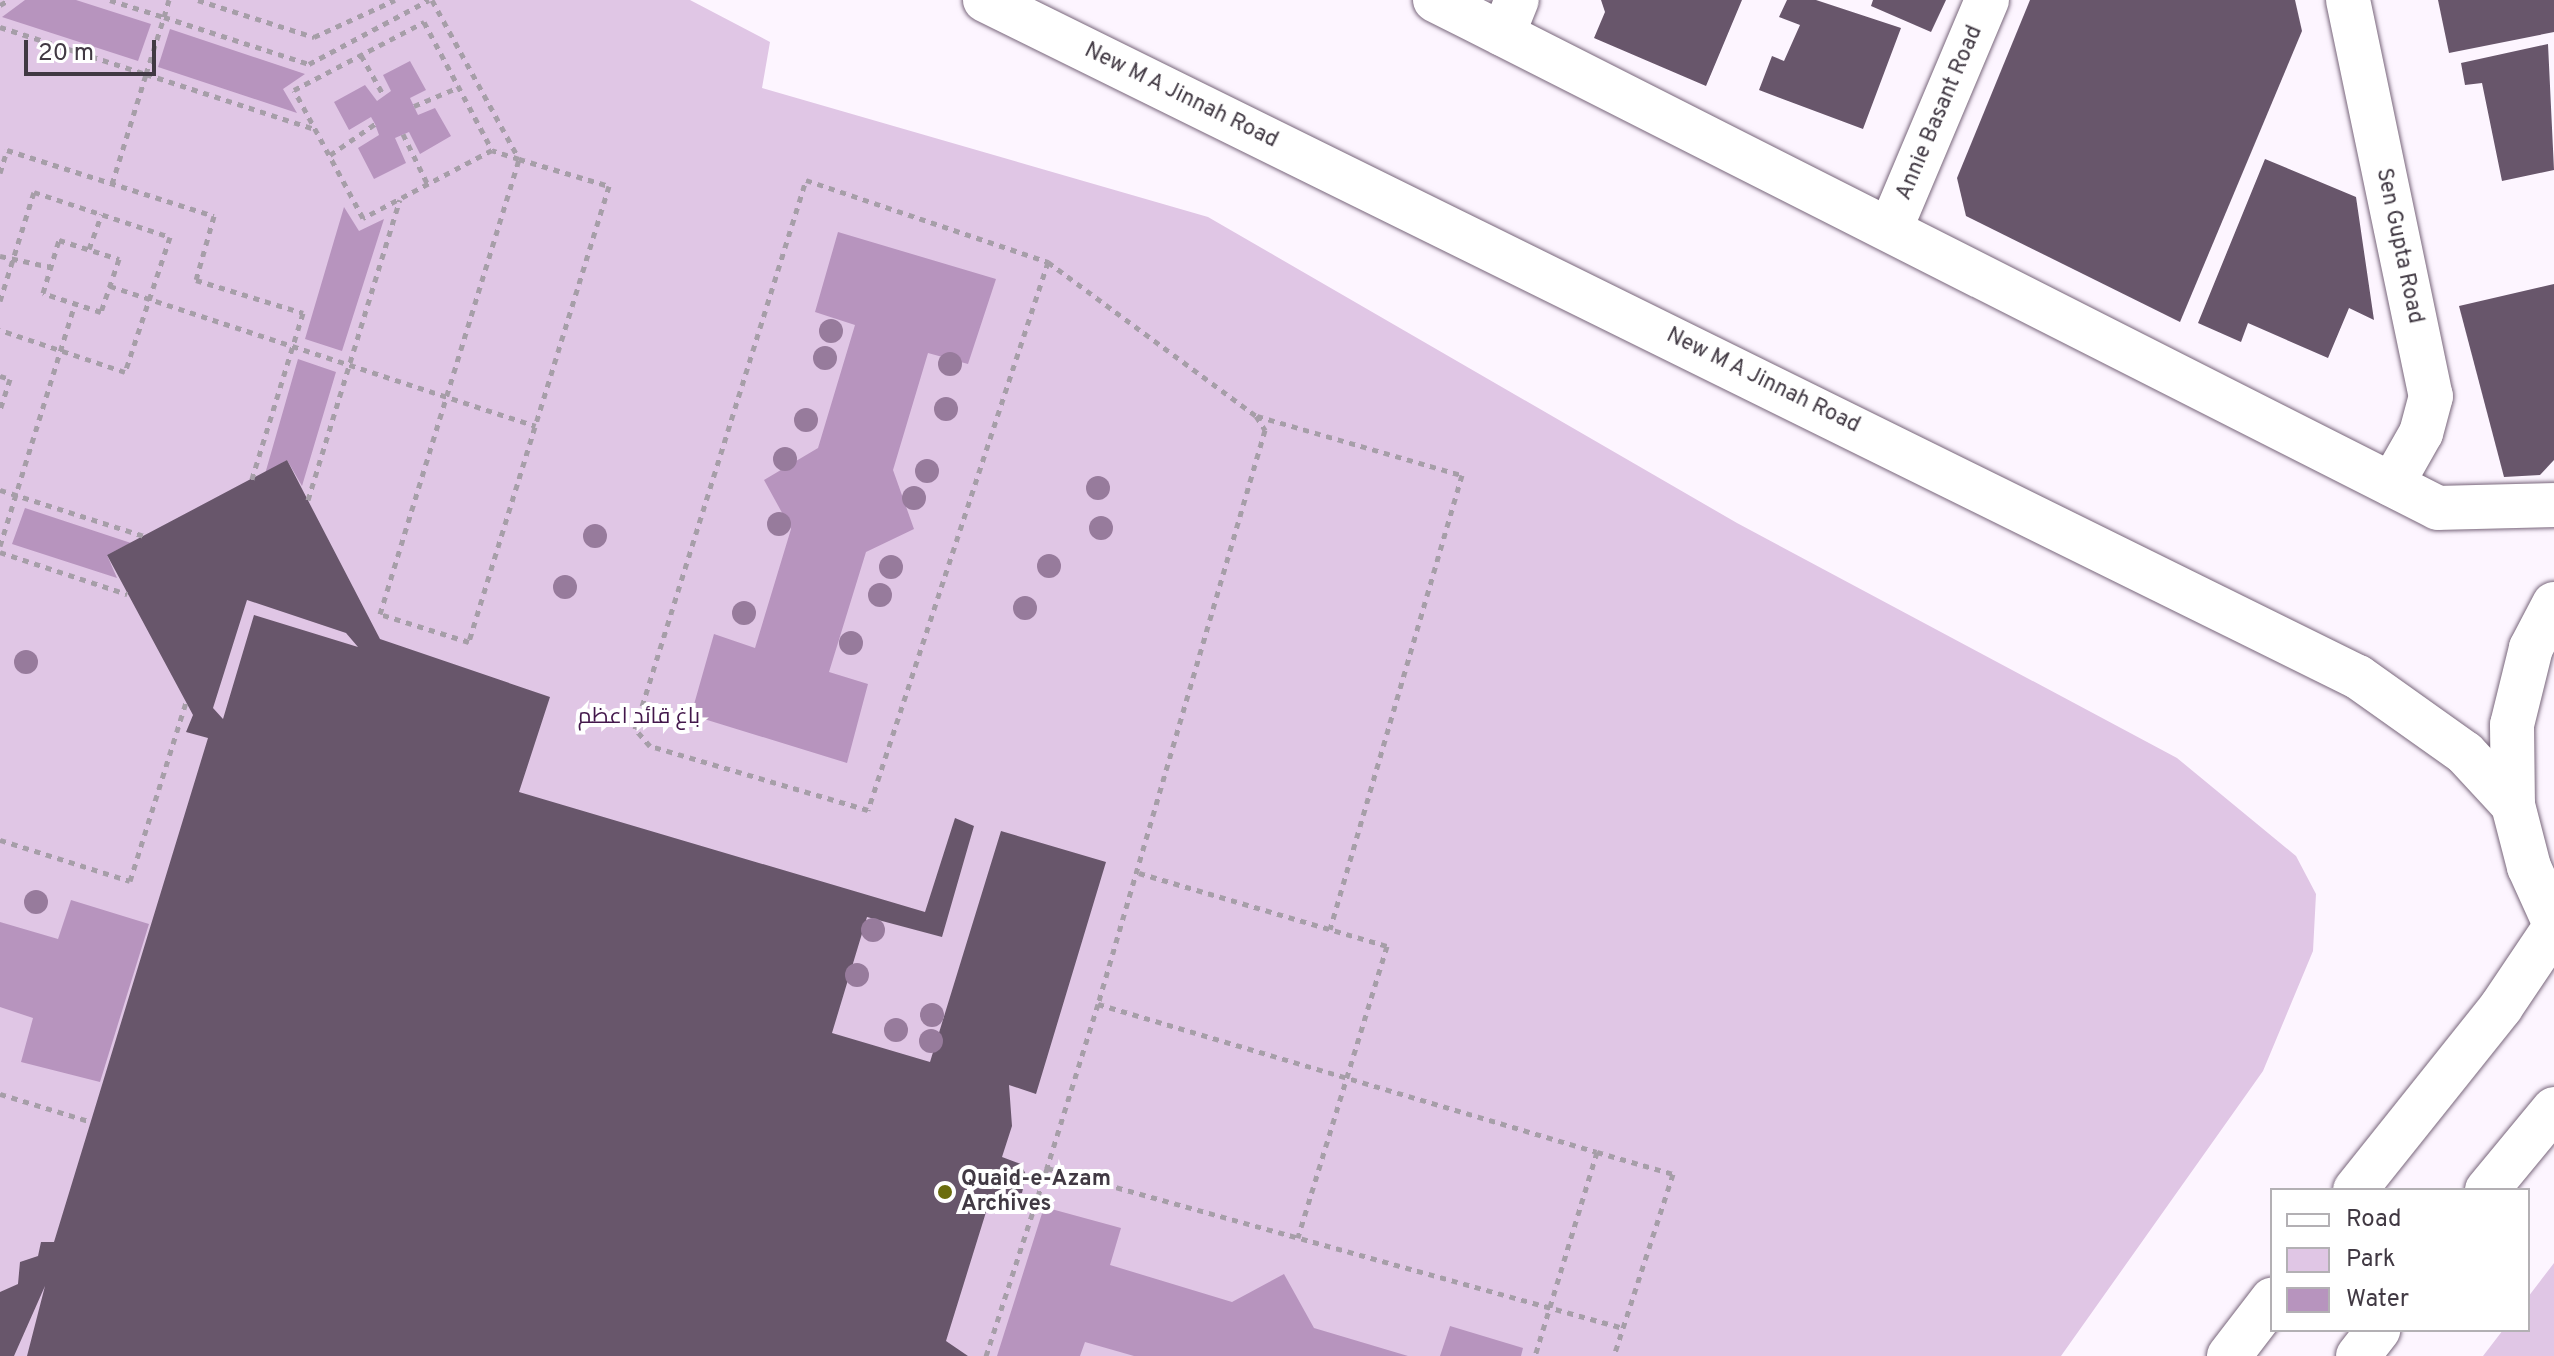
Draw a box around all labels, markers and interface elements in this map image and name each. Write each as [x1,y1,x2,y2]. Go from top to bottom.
street label: Annie Basant Road [1891,22,1989,204]
scale bar [28,24,160,74]
street label: New M A Jinnah Road [1079,37,1283,155]
text: 20 m [38,39,94,69]
street label: Sen Gupta Road [2370,166,2428,326]
street label: New M A Jinnah Road [1661,322,1865,440]
park label: باغ قائد اعظم [578,705,700,731]
place label: Quaid-e-Azam Archives [961,1166,1111,1218]
marker: Quaid-e-Azam Archives [936,1183,954,1201]
legend [2270,1188,2530,1332]
text: Road [2346,1205,2402,1235]
text: Park [2346,1245,2396,1275]
text: Water [2346,1285,2409,1315]

